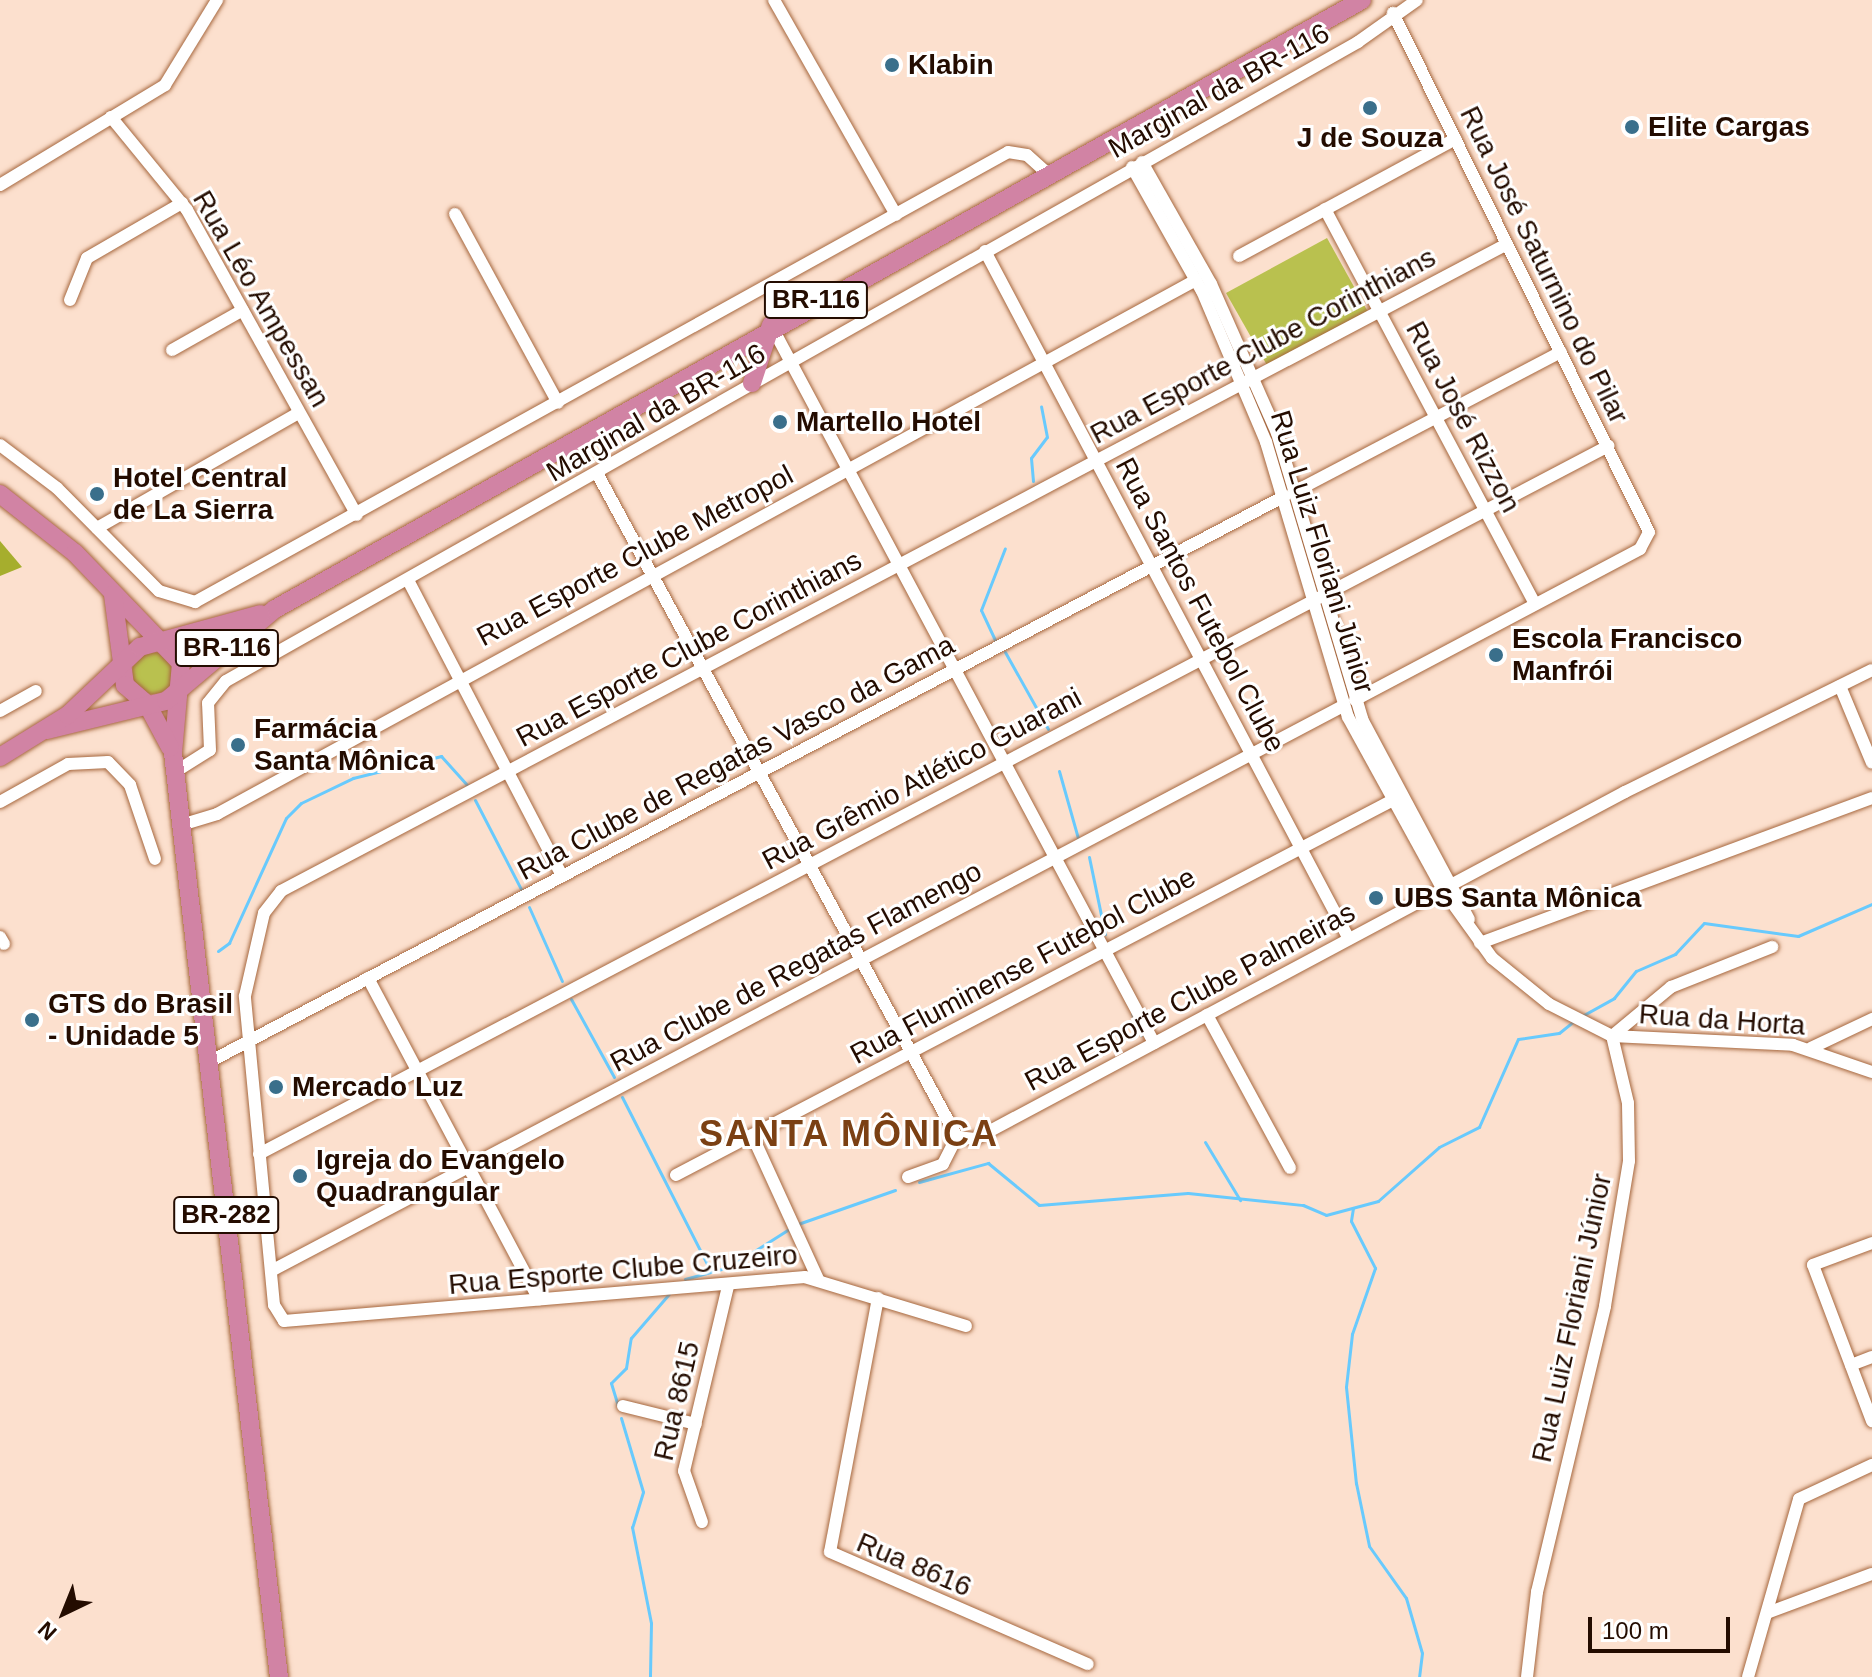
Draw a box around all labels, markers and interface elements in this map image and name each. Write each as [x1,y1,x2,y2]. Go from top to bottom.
street label: Marginal da BR-116 [1103,16,1335,166]
place label: Klabin [908,48,994,82]
marker: Klabin [883,56,901,74]
marker: J de Souza [1361,99,1379,117]
street label: Rua José Saturnino do Pilar [1452,101,1636,429]
place label: Elite Cargas [1648,110,1810,144]
marker: Elite Cargas [1623,118,1641,136]
place label: J de Souza [1297,121,1443,155]
street label: Rua Léo Ampessan [185,184,337,414]
street label: Rua Esporte Clube Corinthians [1085,241,1441,451]
road number: BR-116 [762,278,870,322]
street label: Rua José Rizzon [1398,316,1528,518]
street label: Marginal da BR-116 [541,337,771,489]
place label: Martello Hotel [796,405,981,439]
street label: Rua Luiz Floriani Júnior [1263,406,1381,698]
marker: Martello Hotel [771,413,789,431]
street label: Rua Santos Futebol Clube [1108,452,1292,758]
street label: Rua Esporte Clube Metropol [471,458,799,654]
place label: Hotel Central de La Sierra [113,461,287,527]
marker: Hotel Central de La Sierra [88,485,106,503]
street label: Rua Esporte Clube Corinthians [511,544,867,754]
place label: Escola Francisco Manfrói [1512,622,1742,688]
road number: BR-116 [173,626,281,670]
street label: Rua Clube de Regatas Vasco da Gama [512,628,960,888]
marker: Escola Francisco Manfrói [1487,646,1505,664]
street label: Rua Grêmio Atlético Guarani [756,680,1088,878]
place label: Farmácia Santa Mônica [254,712,434,778]
marker: Farmácia Santa Mônica [229,736,247,754]
street label: Rua Clube de Regatas Flamengo [605,855,987,1079]
street label: Rua Fluminense Futebol Clube [845,861,1201,1071]
place label: UBS Santa Mônica [1394,881,1641,915]
marker: UBS Santa Mônica [1365,887,1387,909]
street label: Rua Esporte Clube Palmeiras [1019,896,1361,1098]
place label: GTS do Brasil - Unidade 5 [48,987,233,1053]
street label: Rua da Horta [1638,997,1806,1043]
marker: GTS do Brasil - Unidade 5 [23,1011,41,1029]
place label: Mercado Luz [292,1070,463,1104]
marker: Mercado Luz [267,1078,285,1096]
district label: SANTA MÔNICA [698,1112,1000,1156]
place label: Igreja do Evangelo Quadrangular [316,1143,565,1209]
marker: Igreja do Evangelo Quadrangular [291,1167,309,1185]
street label: Rua Luiz Floriani Júnior [1525,1171,1619,1465]
road number: BR-282 [172,1193,280,1237]
street label: Rua Esporte Clube Cruzeiro [447,1238,799,1302]
street label: Rua 8615 [647,1338,707,1464]
street label: Rua 8616 [852,1526,976,1604]
north arrow [24,1573,104,1653]
scale bar [1592,1601,1734,1651]
text: N [33,1616,62,1645]
text: 100 m [1602,1617,1669,1644]

